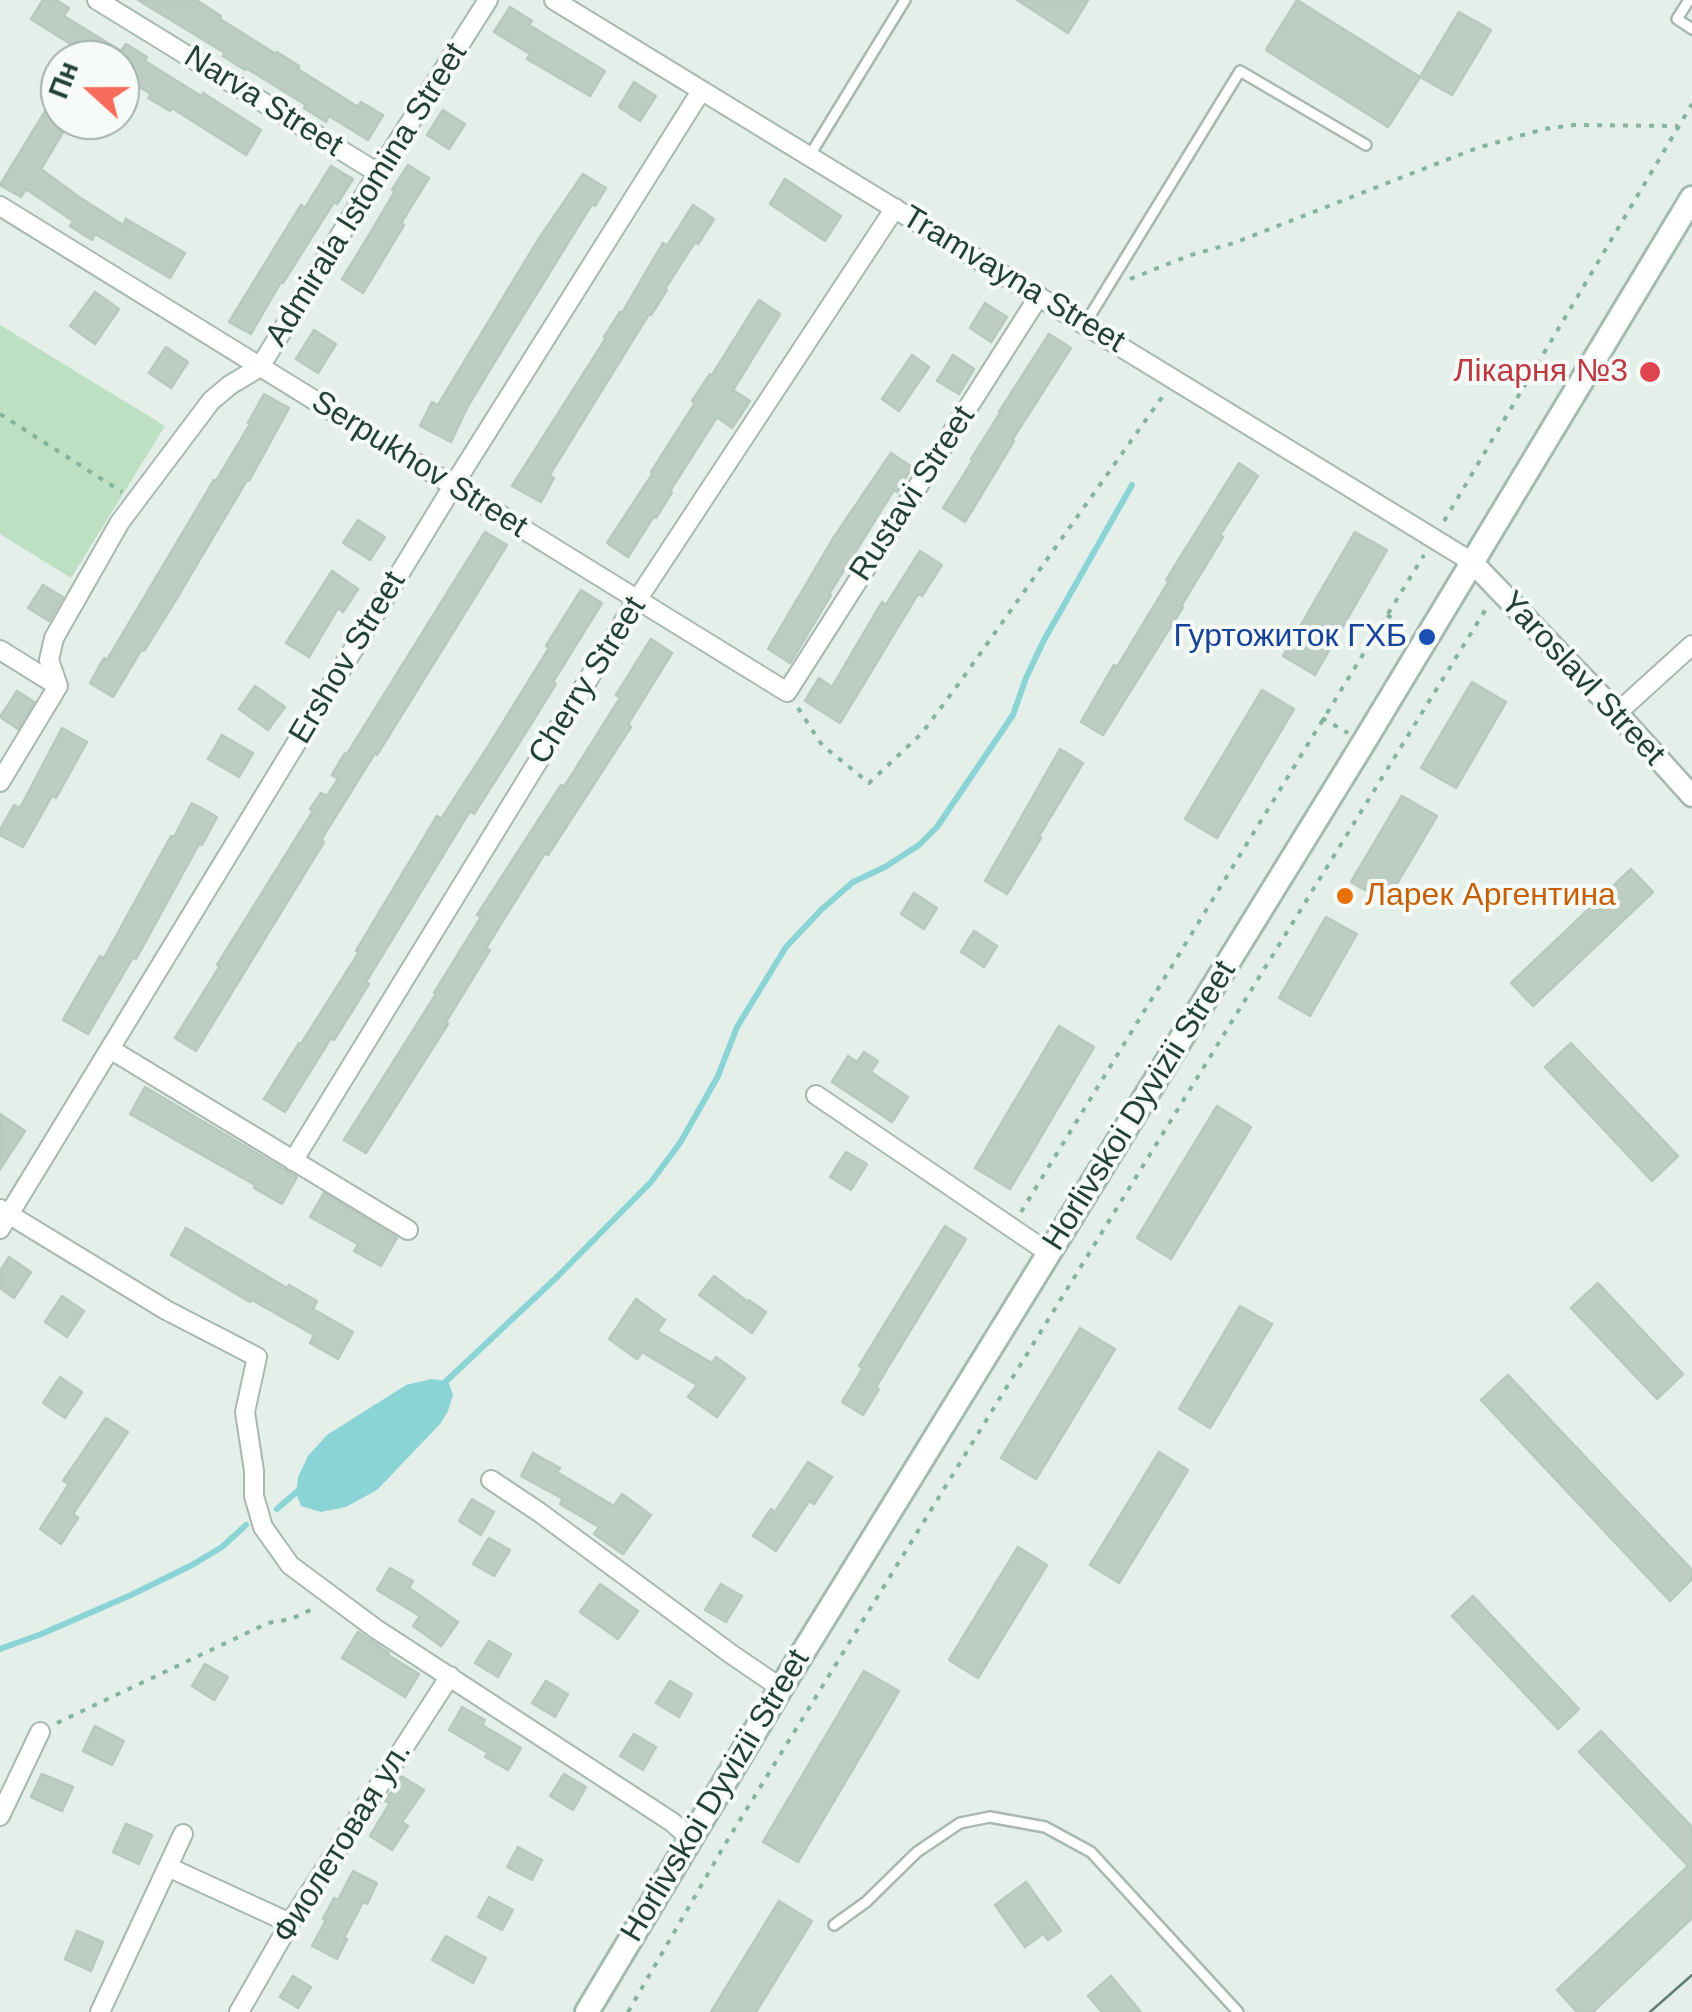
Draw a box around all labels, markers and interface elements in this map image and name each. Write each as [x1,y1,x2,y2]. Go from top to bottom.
street label: Admirala Istomina Street [258,36,476,354]
street label: Narva Street [177,38,349,166]
north arrow [40,40,140,140]
text: Пн [42,57,84,103]
street label: Tramvayna Street [895,198,1131,362]
place label: Лікарня №3 [1454,353,1628,391]
marker: Лікарня №3 [1637,359,1663,385]
street label: Serpukhov Street [304,383,534,547]
street label: Rustavi Street [842,399,984,589]
street label: Ershov Street [282,565,414,751]
street label: Yaroslavl Street [1492,584,1672,774]
street label: Cherry Street [521,590,655,772]
place label: Гуртожиток ГХБ [1173,618,1407,656]
marker: Гуртожиток ГХБ [1416,626,1438,648]
place label: Ларек Аргентина [1365,877,1616,915]
marker: Ларек Аргентина [1334,885,1356,907]
street label: Horlivskoi Dyvizii Street [1035,954,1245,1258]
street label: Horlivskoi Dyvizii Street [613,1643,819,1949]
street label: Фиолетовая ул. [266,1735,420,1951]

